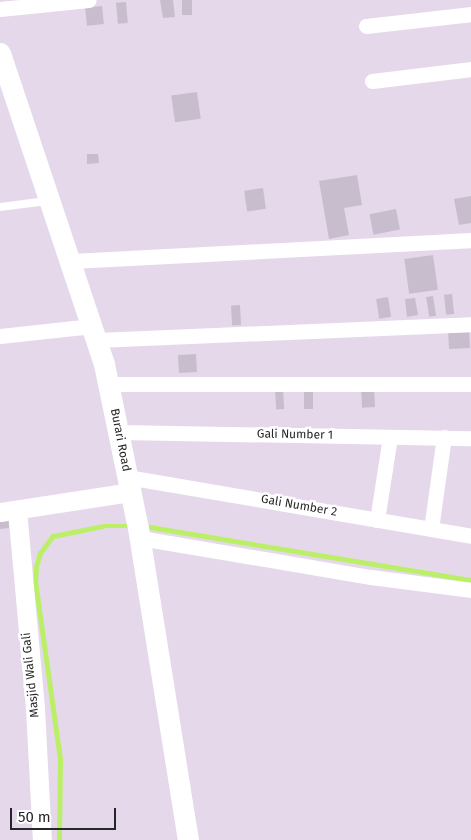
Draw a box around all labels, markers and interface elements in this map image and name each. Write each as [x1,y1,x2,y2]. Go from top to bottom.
street label: Burari Road [107,407,133,473]
street label: Gali Number 1 [257,427,333,443]
street label: Gali Number 2 [260,492,338,520]
street label: Masjid Wali Gali [19,632,43,718]
scale bar [12,798,119,830]
text: 50 m [18,808,51,826]

